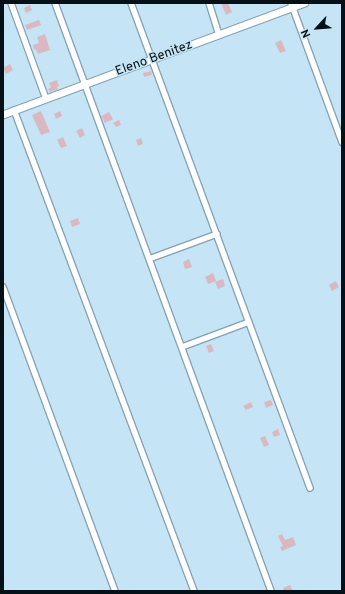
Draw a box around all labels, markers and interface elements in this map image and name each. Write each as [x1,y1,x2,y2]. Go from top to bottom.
north arrow [297,8,337,48]
text: N [298,27,314,40]
street label: Eleno Benitez [113,38,195,80]

